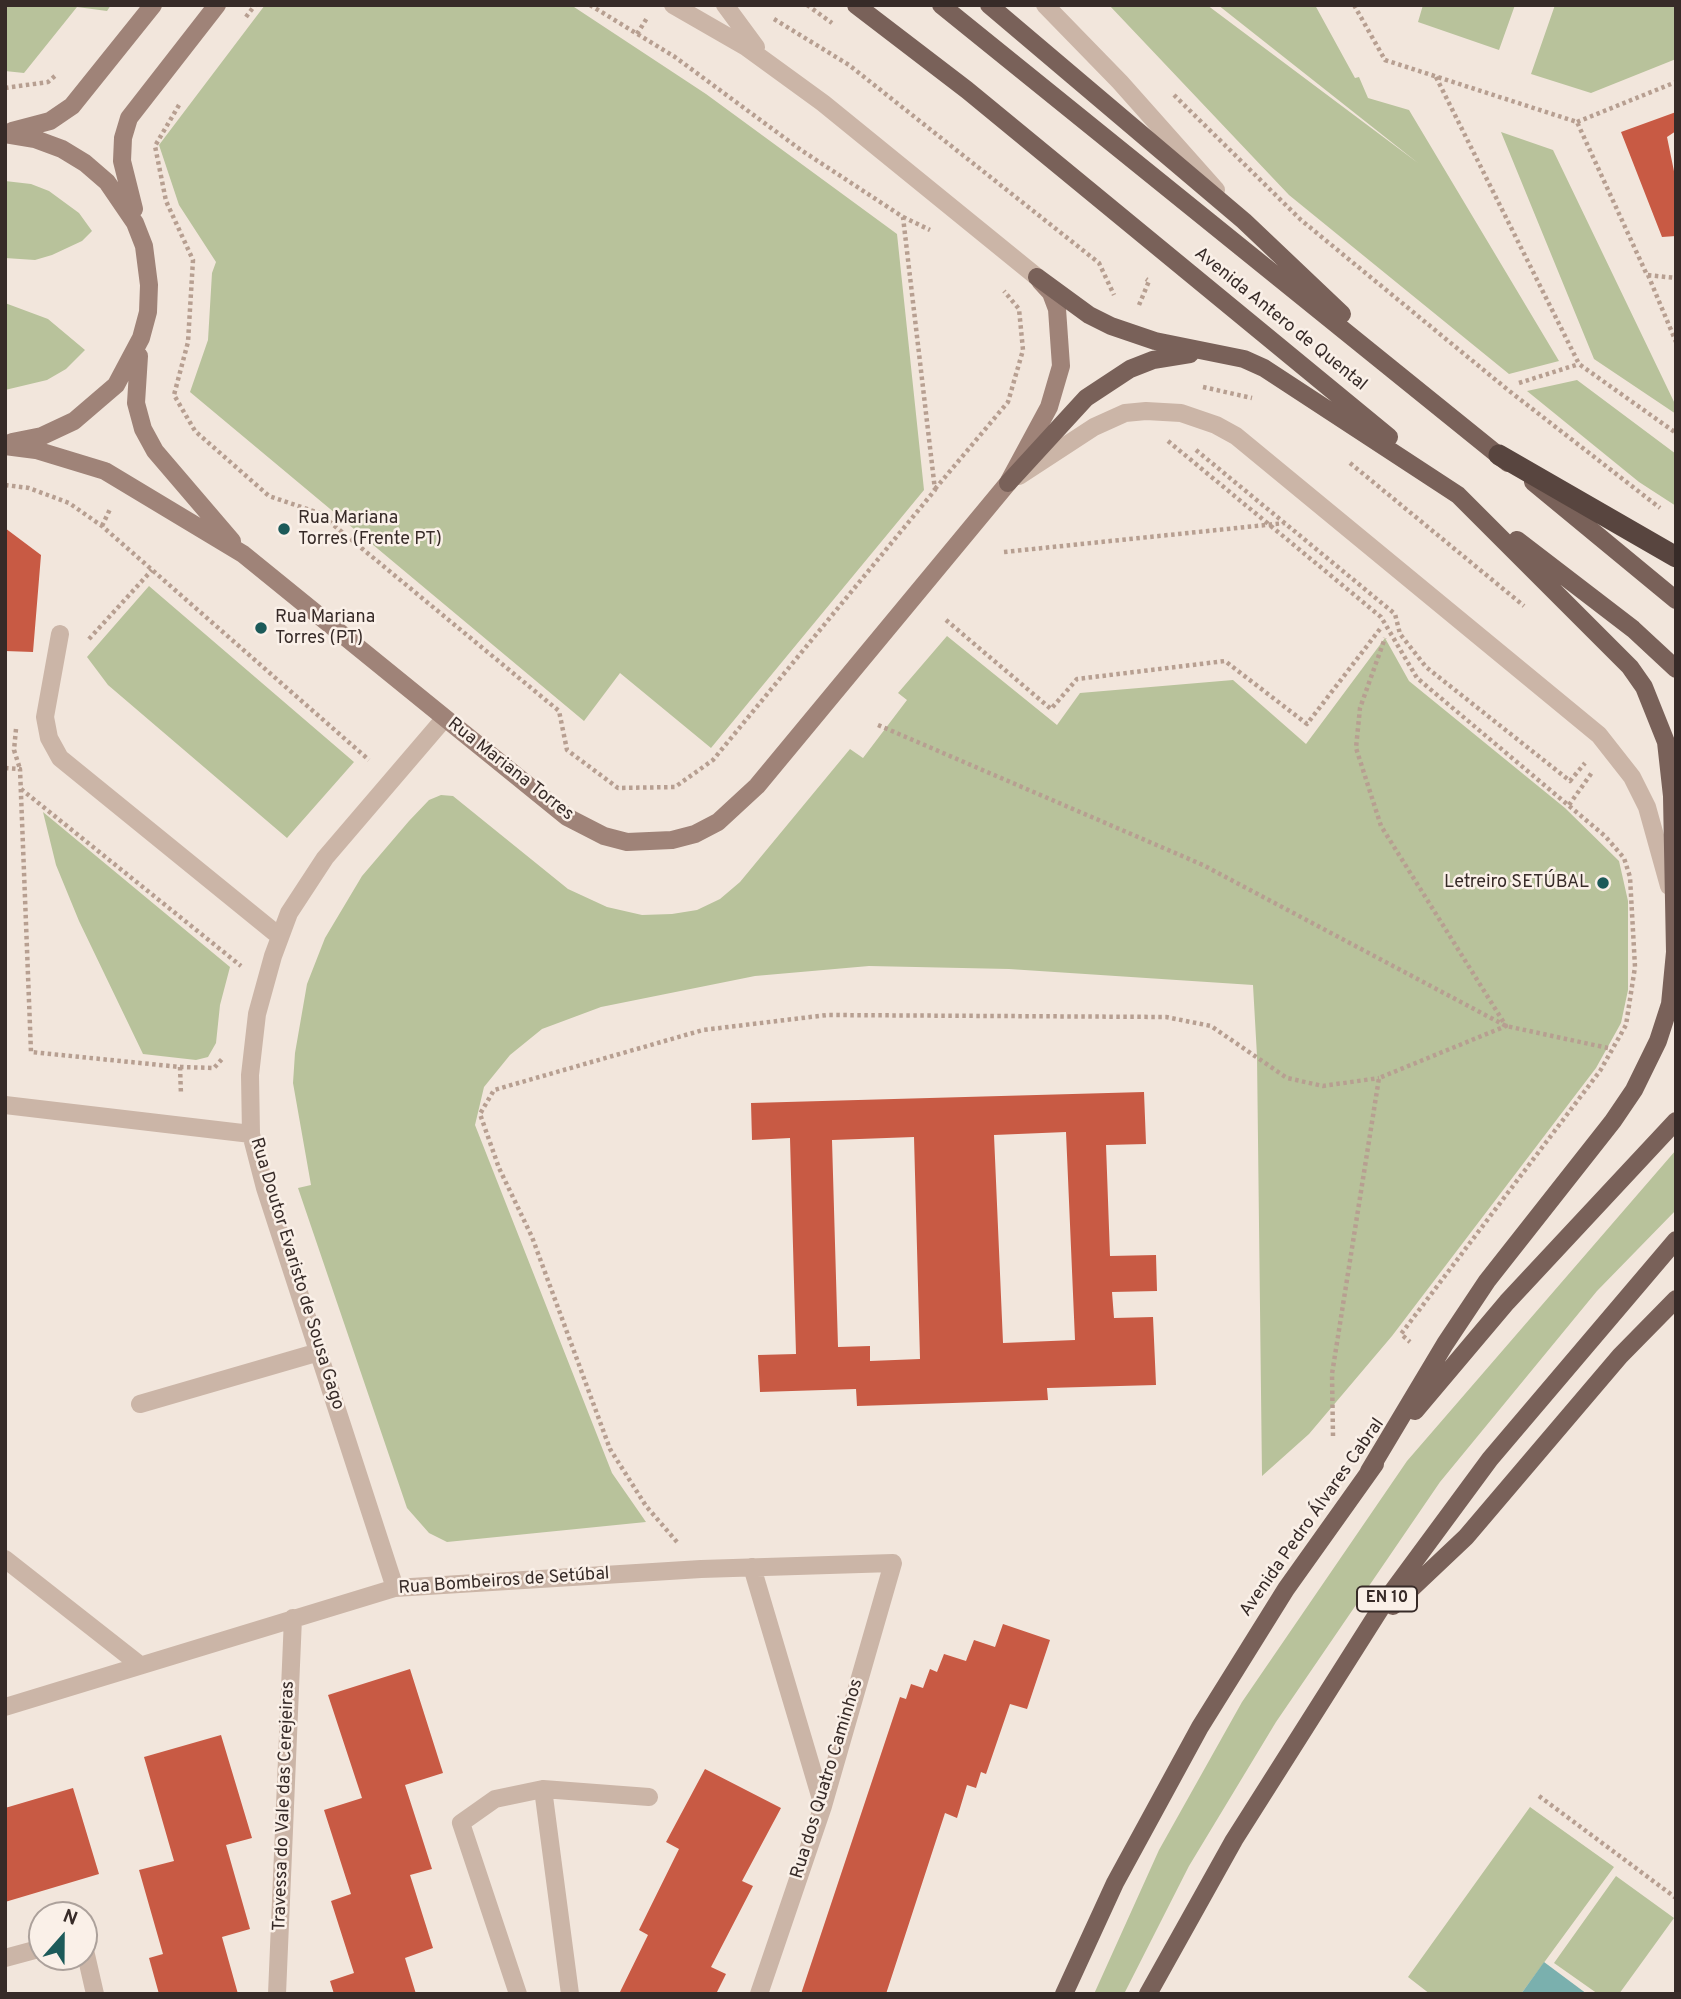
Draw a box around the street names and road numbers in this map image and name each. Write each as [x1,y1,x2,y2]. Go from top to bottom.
street label: Avenida Antero de Quental [1189,244,1371,396]
street label: Rua Mariana Torres [442,714,578,826]
street label: Rua Doutor Evaristo de Sousa Gago [244,1135,348,1413]
street label: Avenida Pedro Álvares Cabral [1236,1415,1390,1621]
street label: Rua Bombeiros de Setúbal [398,1564,610,1600]
road number: EN 10 [1357,1586,1417,1611]
street label: Rua dos Quatro Caminhos [787,1676,869,1882]
street label: Travessa do Vale das Cerejeiras [270,1680,300,1932]

